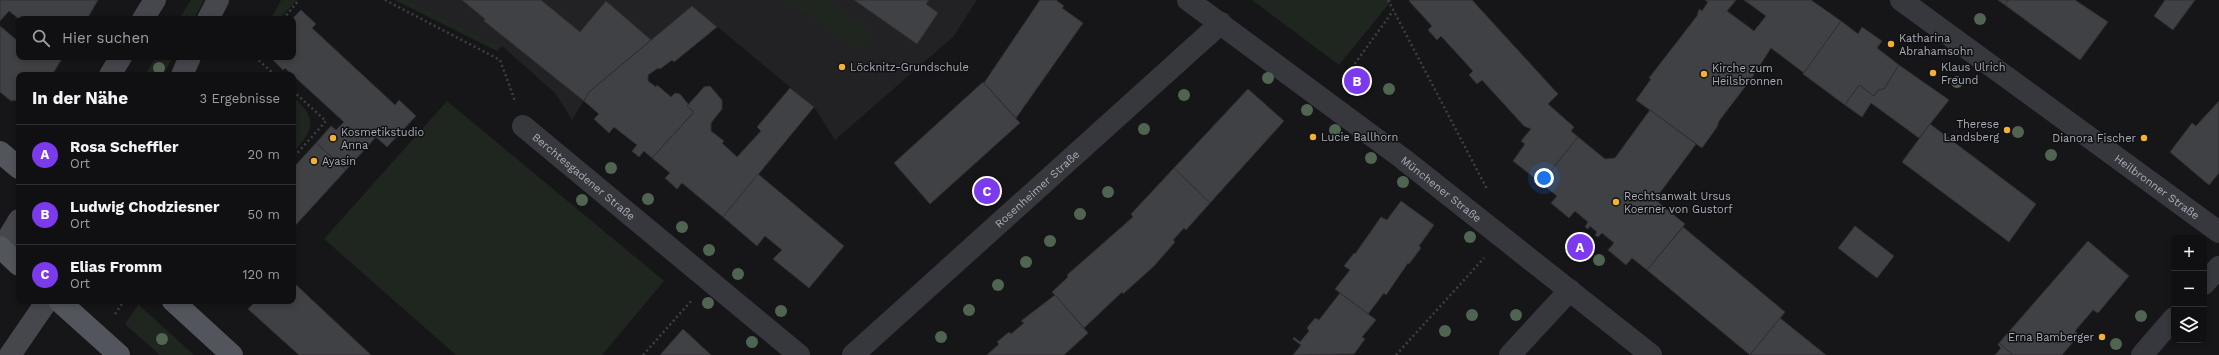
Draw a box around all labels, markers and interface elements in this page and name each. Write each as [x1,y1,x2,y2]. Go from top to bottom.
search box [16,16,296,60]
icon: search [30,27,52,49]
text: Hier suchen [62,29,149,47]
place label: Katharina Abrahamsohn [1899,32,1973,58]
marker: Katharina Abrahamsohn [1886,39,1896,49]
place label: Löcknitz-Grundschule [850,61,969,74]
place label: Klaus Ulrich Freund [1941,61,2006,87]
marker: Löcknitz-Grundschule [837,62,847,72]
place label: Kirche zum Heilsbronnen [1712,62,1783,88]
pin: B [1344,66,1370,96]
marker: Klaus Ulrich Freund [1928,68,1938,78]
marker: Kirche zum Heilsbronnen [1699,69,1709,79]
text: In der Nähe [32,88,128,108]
text: 3 Ergebnisse [199,91,280,106]
place label: Therese Landsberg [1943,118,1999,144]
marker: Therese Landsberg [2002,125,2012,135]
place label: Kosmetikstudio Anna [341,126,424,152]
street label: Berchtesgadener Straße [529,130,637,223]
place label: Lucie Ballhorn [1321,131,1398,144]
marker: Lucie Ballhorn [1308,132,1318,142]
place label: Dianora Fischer [2052,132,2137,145]
marker: Kosmetikstudio Anna [328,133,338,143]
marker: Dianora Fischer [2139,133,2149,143]
text: Rosa Scheffler [70,138,178,156]
text: A [41,147,49,162]
text: 20 m [248,147,280,162]
street label: Rosenheimer Straße [993,148,1082,231]
street label: Heilbronner Straße [2112,152,2202,223]
street label: Münchener Straße [1398,154,1484,225]
place label: Ayasin [322,155,356,168]
text: Ort [70,156,90,171]
marker: Ayasin [309,156,319,166]
your location [1534,168,1554,188]
pin: C [974,176,1000,206]
place label: Rechtsanwalt Ursus Koerner von Gustorf [1624,190,1733,216]
marker: Rechtsanwalt Ursus Koerner von Gustorf [1611,197,1621,207]
text: Ludwig Chodziesner [70,198,219,216]
text: B [41,207,49,222]
text: 50 m [248,207,280,222]
text: Ort [70,216,90,231]
pin: A [1567,232,1593,262]
map controls [2171,235,2207,343]
button: + [2171,235,2207,271]
text: Elias Fromm [70,258,162,276]
text: C [41,267,49,282]
text: 120 m [242,267,280,282]
button: − [2171,271,2207,307]
text: Ort [70,276,90,291]
button: layers [2171,307,2207,343]
place label: Erna Bamberger [2008,331,2095,344]
marker: Erna Bamberger [2097,332,2107,342]

